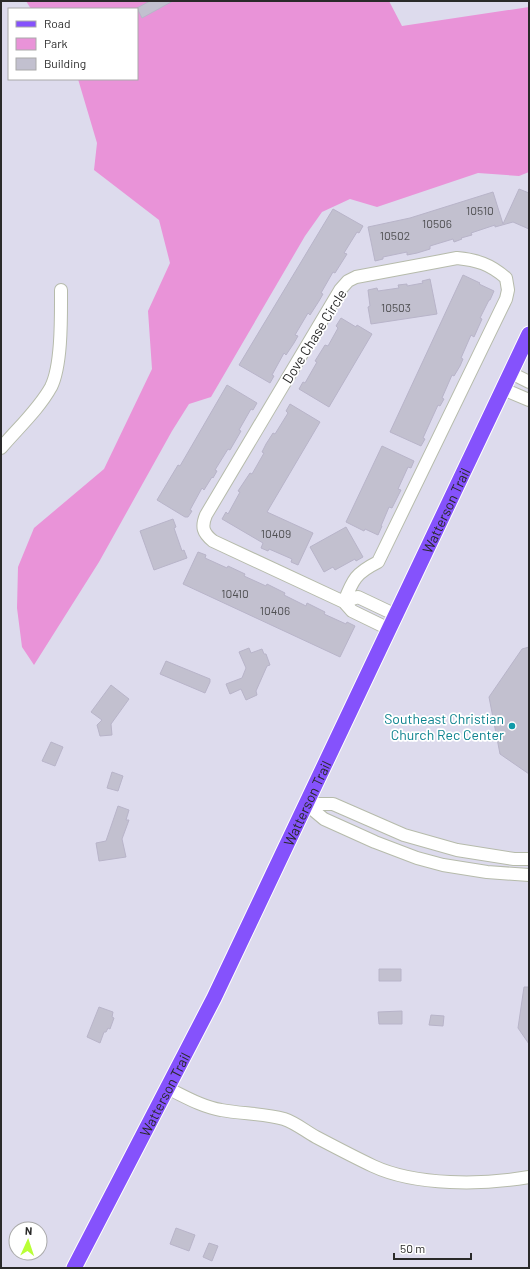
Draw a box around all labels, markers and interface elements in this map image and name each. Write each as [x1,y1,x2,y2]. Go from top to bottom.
legend [8,8,138,80]
text: Road [44,16,71,30]
text: Park [44,36,68,50]
text: Building [44,56,86,70]
house number: 10510 [466,203,494,217]
house number: 10506 [422,216,452,230]
house number: 10502 [380,228,410,242]
street label: Dove Chase Circle [278,286,350,386]
house number: 10503 [381,300,411,314]
street label: Watterson Trail [418,465,473,556]
house number: 10409 [261,526,291,540]
house number: 10410 [221,586,249,600]
house number: 10406 [260,603,290,617]
place label: Southeast Christian Church Rec Center [384,710,504,743]
marker: Southeast Christian Church Rec Center [507,721,517,731]
street label: Watterson Trail [279,758,334,848]
street label: Watterson Trail [135,1049,193,1139]
north arrow [8,1221,48,1261]
text: N [25,1224,33,1237]
scale bar [394,1235,471,1261]
text: 50 m [400,1241,425,1255]

